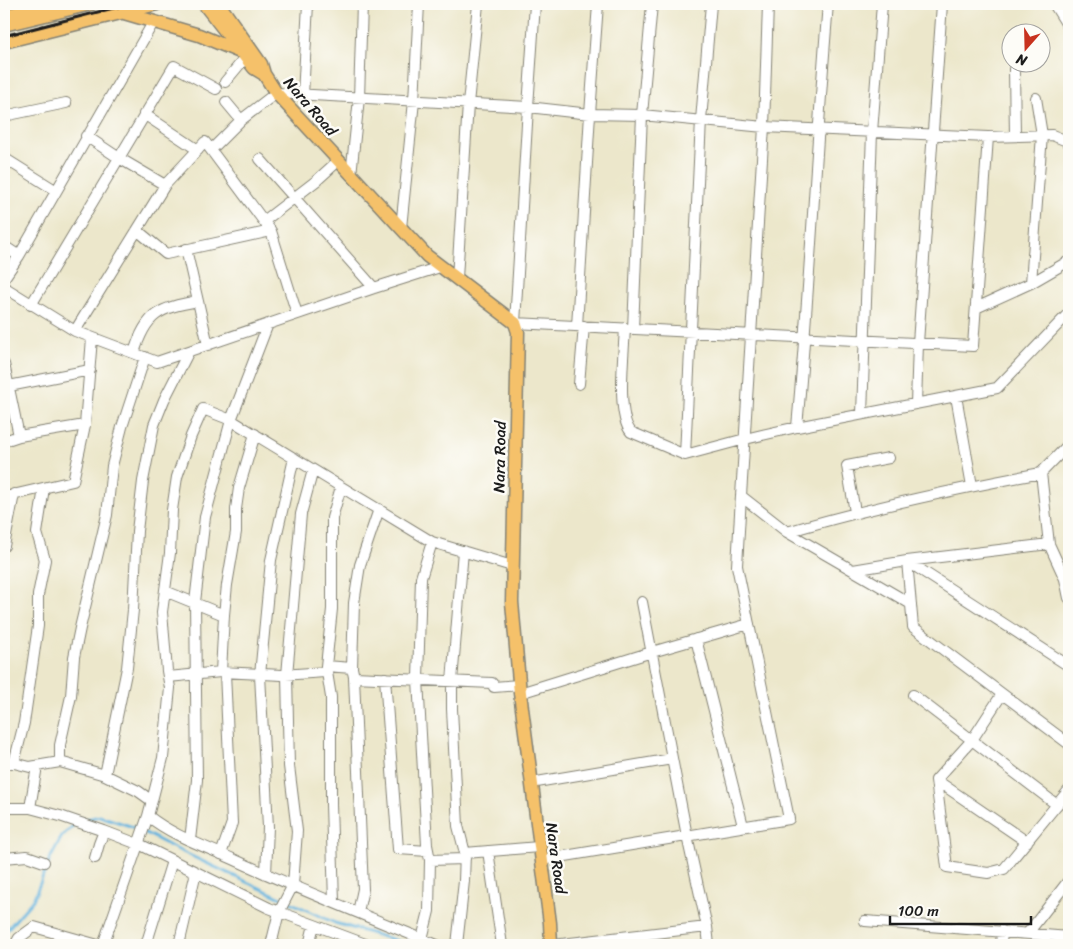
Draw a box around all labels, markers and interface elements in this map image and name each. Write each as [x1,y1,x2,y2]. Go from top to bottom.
north arrow [1000,22,1050,72]
text: N [1013,46,1031,73]
street label: Nara Road [276,70,346,144]
street label: Nara Road [484,419,515,493]
street label: Nara Road [537,820,576,897]
scale bar [890,894,1032,926]
text: 100 m [898,898,939,924]

